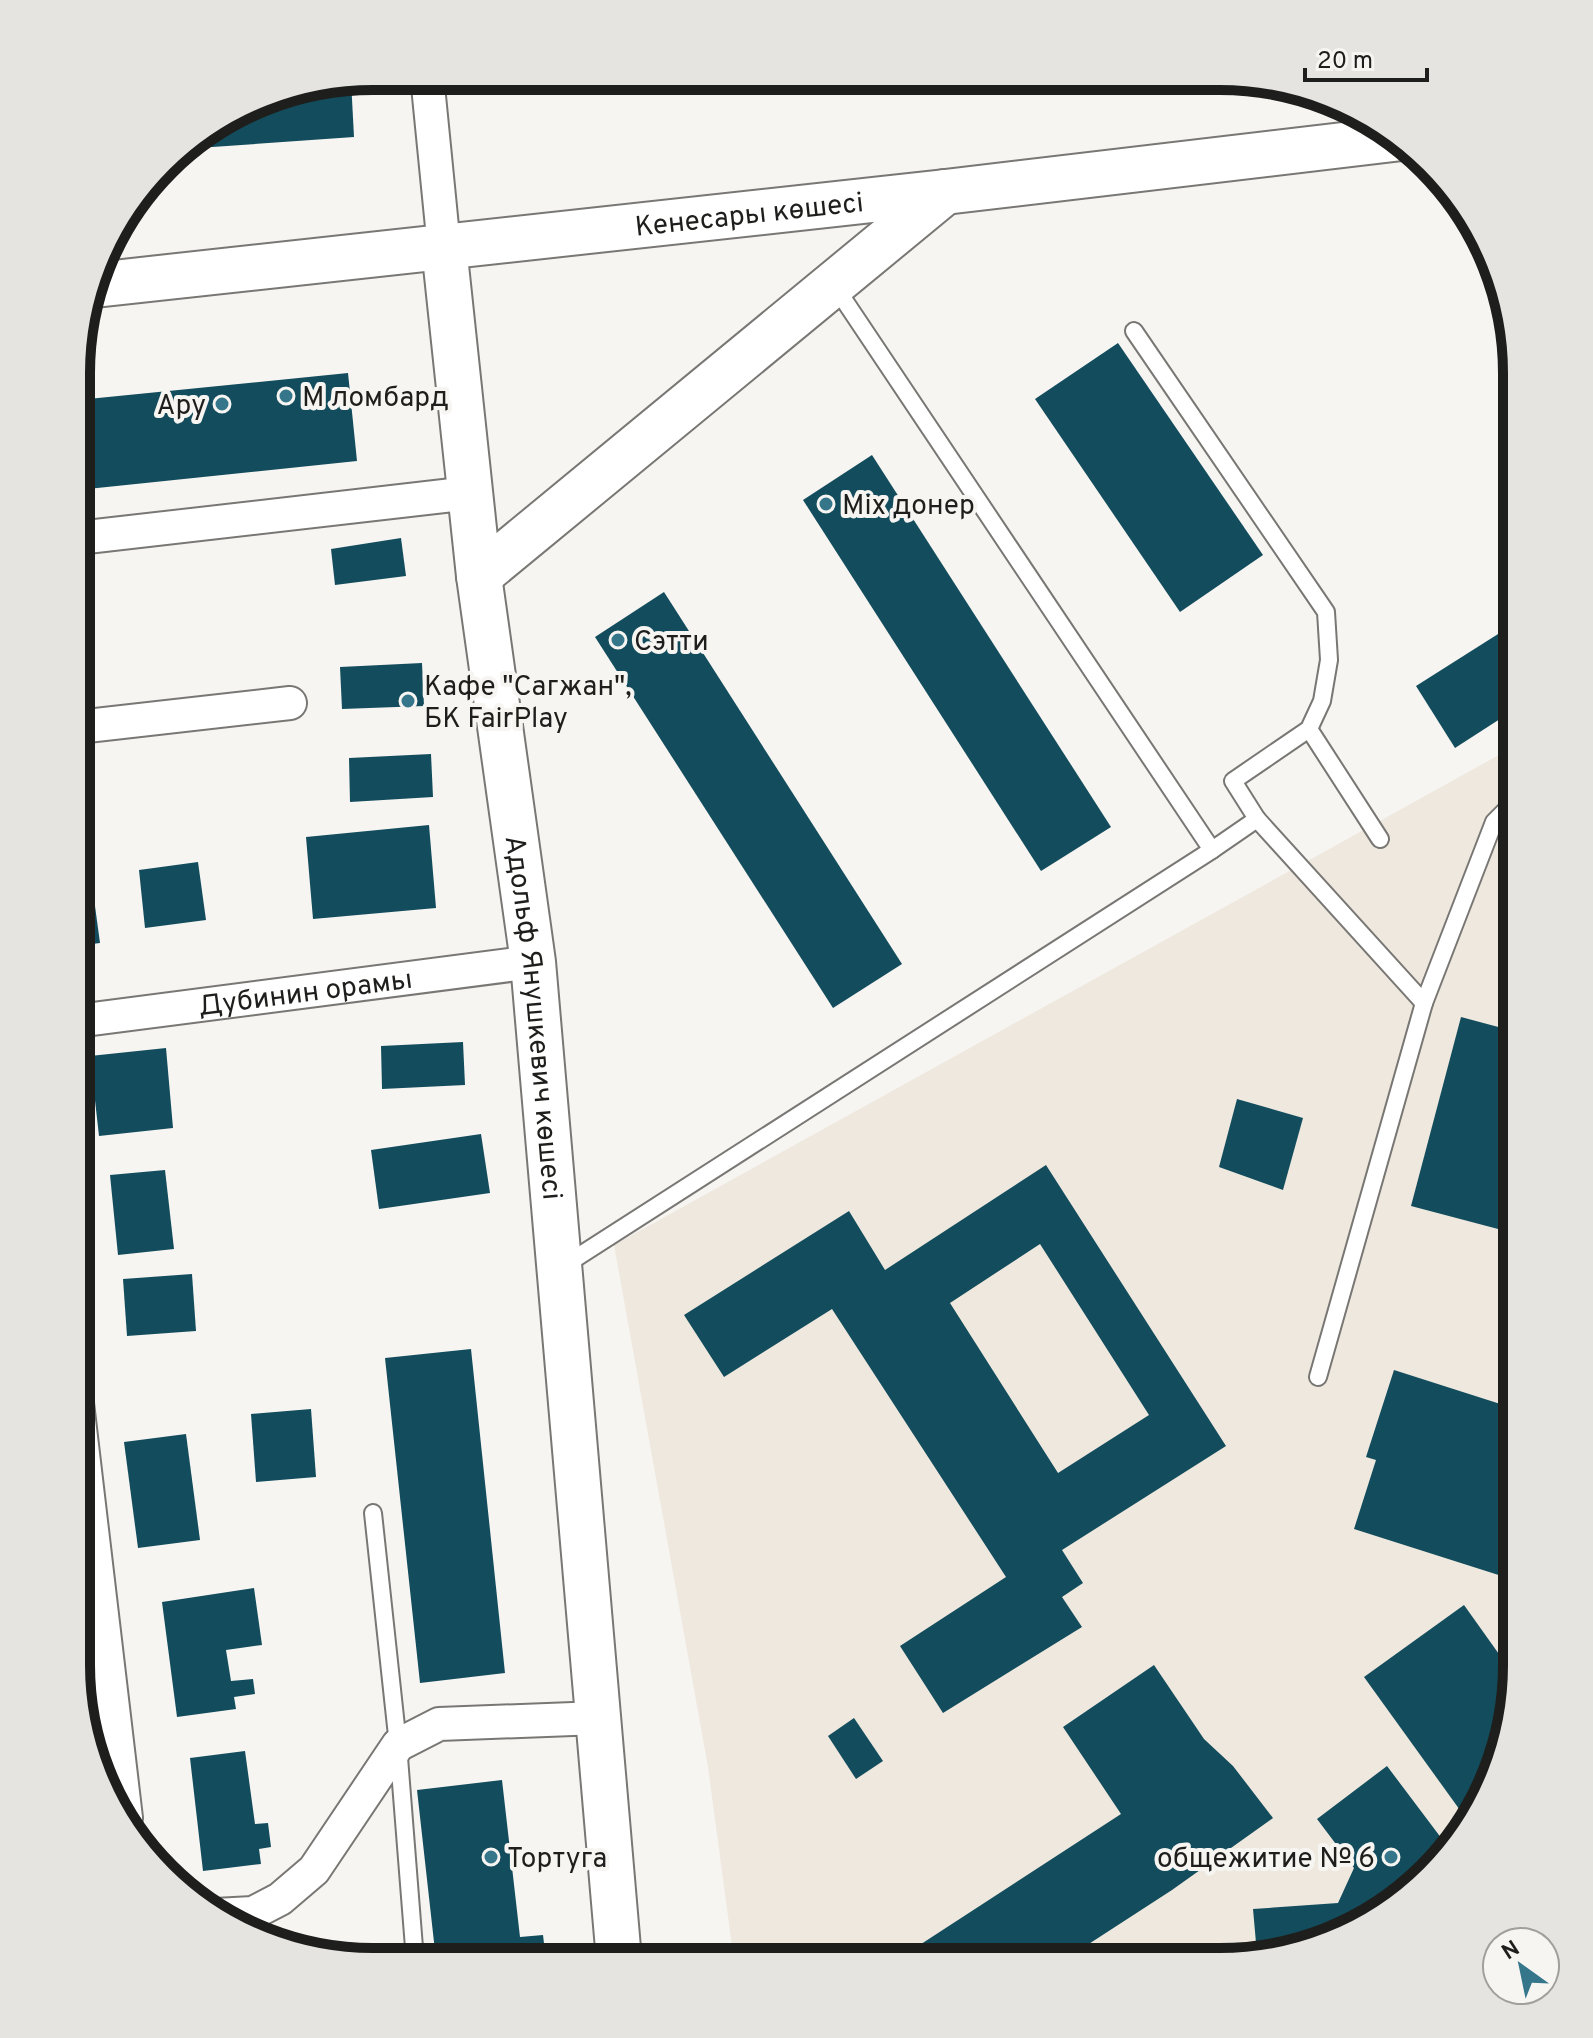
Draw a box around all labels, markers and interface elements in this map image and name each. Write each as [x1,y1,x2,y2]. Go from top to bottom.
scale bar [1305,32,1427,82]
text: 20 m [1317,47,1373,77]
street label: Кенесары көшесі [633,186,865,247]
place label: М ломбард [302,381,449,417]
marker: М ломбард [277,387,295,405]
place label: Ару [156,389,206,425]
marker: Ару [213,395,231,413]
place label: Mix донер [842,489,975,525]
marker: Mix донер [817,495,835,513]
place label: Сэтти [634,625,709,661]
marker: Сэтти [609,631,627,649]
place label: Кафе "Сагжан", БК FairPlay [424,670,632,738]
marker: Кафе "Сагжан", БК FairPlay [399,692,417,710]
street label: Адольф Янушкевич көшесі [494,833,568,1202]
street label: Дубинин орамы [196,963,415,1026]
place label: Тортуга [507,1842,607,1878]
place label: общежитие № 6 [1157,1842,1375,1878]
marker: Тортуга [482,1848,500,1866]
marker: общежитие № 6 [1382,1848,1400,1866]
north arrow [1481,1926,1561,2006]
text: N [1497,1936,1525,1967]

